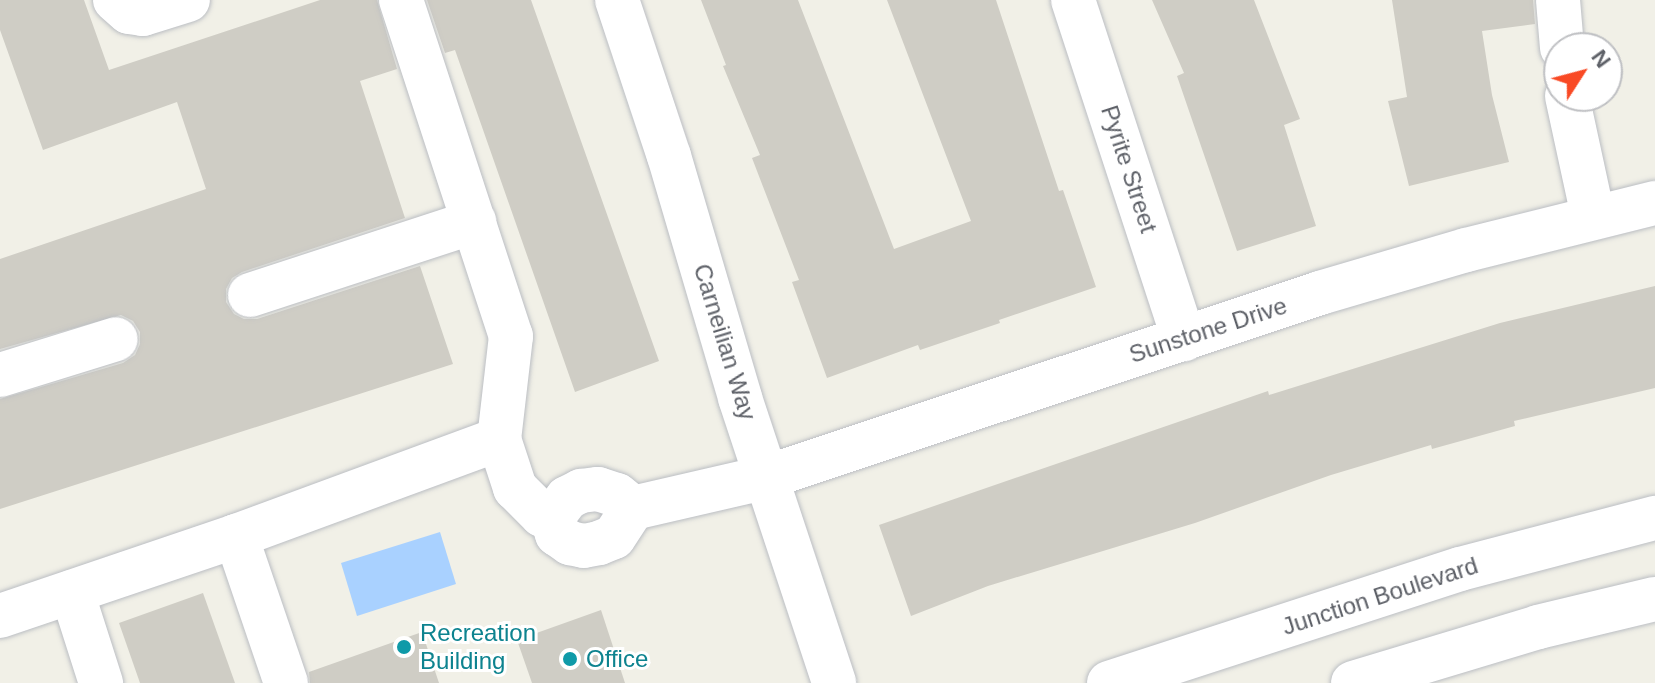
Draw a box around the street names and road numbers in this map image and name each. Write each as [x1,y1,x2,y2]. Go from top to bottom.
street label: Pyrite Street [1095,102,1163,236]
street label: Carneilian Way [688,260,762,424]
street label: Sunstone Drive [1126,291,1290,369]
street label: Junction Boulevard [1278,551,1482,641]

